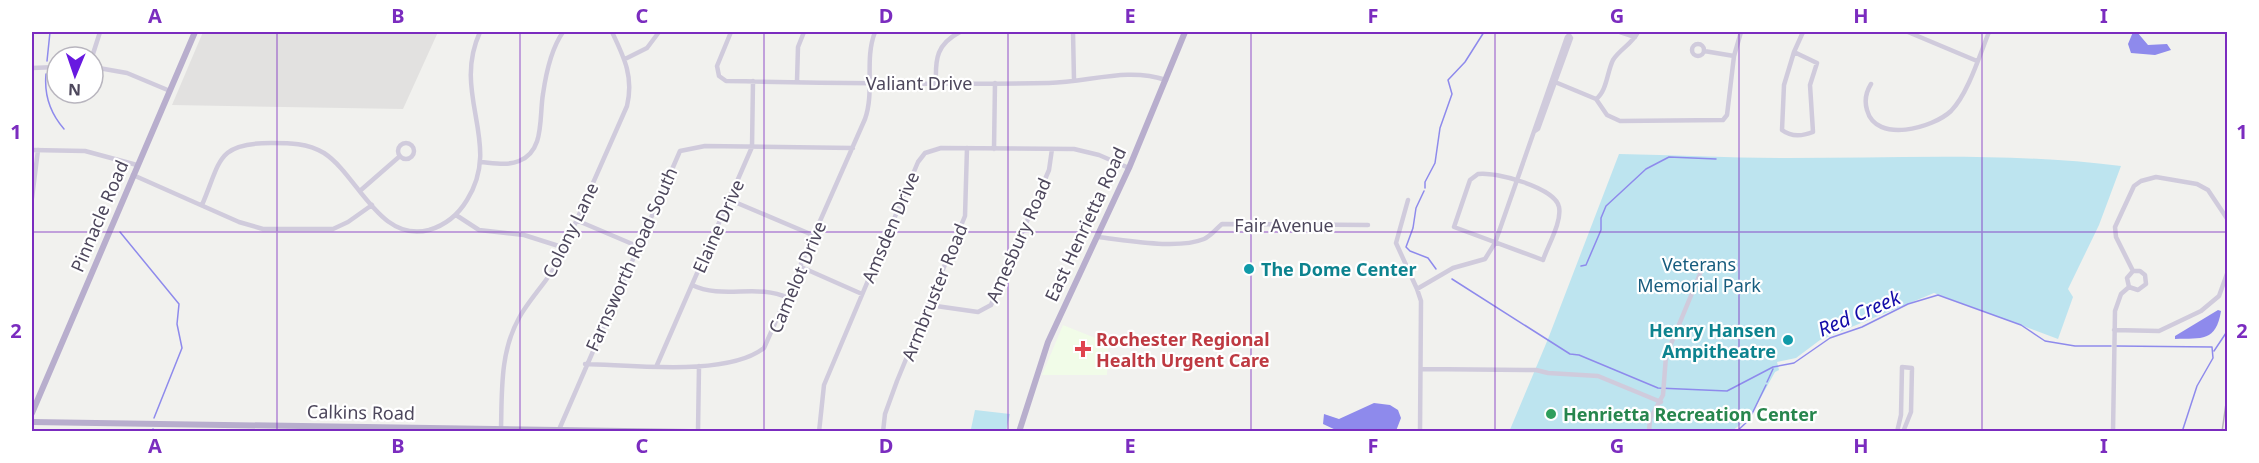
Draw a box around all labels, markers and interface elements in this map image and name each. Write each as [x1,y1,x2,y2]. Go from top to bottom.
text: A [148,2,162,29]
text: B [391,2,405,29]
text: C [636,2,649,29]
text: D [879,2,893,29]
text: E [1124,2,1136,29]
text: F [1368,2,1378,29]
text: G [1610,2,1624,29]
text: H [1853,2,1869,29]
text: I [2100,2,2108,29]
north arrow [45,45,105,105]
street label: Valiant Drive [866,71,972,95]
text: N [68,79,81,101]
text: 1 [10,118,22,145]
text: 1 [2236,118,2248,145]
street label: East Henrietta Road [1039,143,1131,305]
street label: Pinnacle Road [65,156,133,276]
street label: Farnsworth Road South [580,163,682,355]
street label: Amsden Drive [856,168,924,286]
street label: Amesbury Road [980,174,1056,306]
street label: Elaine Drive [687,175,749,277]
street label: Colony Lane [537,178,603,282]
street label: Fair Avenue [1234,213,1334,237]
street label: Camelot Drive [763,217,831,337]
street label: Armbruster Road [896,220,972,364]
park label: Veterans Memorial Park [1637,252,1761,297]
place label: The Dome Center [1261,257,1417,281]
marker: The Dome Center [1242,262,1256,276]
water label: Red Creek [1814,283,1905,342]
text: 2 [10,317,22,344]
text: 2 [2236,317,2248,344]
place label: Henry Hansen Ampitheatre [1649,318,1776,363]
place label: Rochester Regional Health Urgent Care [1096,327,1270,372]
marker: Henry Hansen Ampitheatre [1781,333,1795,347]
marker: Rochester Regional Health Urgent Care [1074,340,1092,358]
street label: Calkins Road [307,399,415,425]
place label: Henrietta Recreation Center [1563,402,1817,426]
marker: Henrietta Recreation Center [1544,407,1558,421]
text: A [148,432,162,459]
text: B [391,432,405,459]
text: C [636,432,649,459]
text: D [879,432,893,459]
text: E [1124,432,1136,459]
text: F [1368,432,1378,459]
text: G [1610,432,1624,459]
text: H [1853,432,1869,459]
text: I [2100,432,2108,459]

